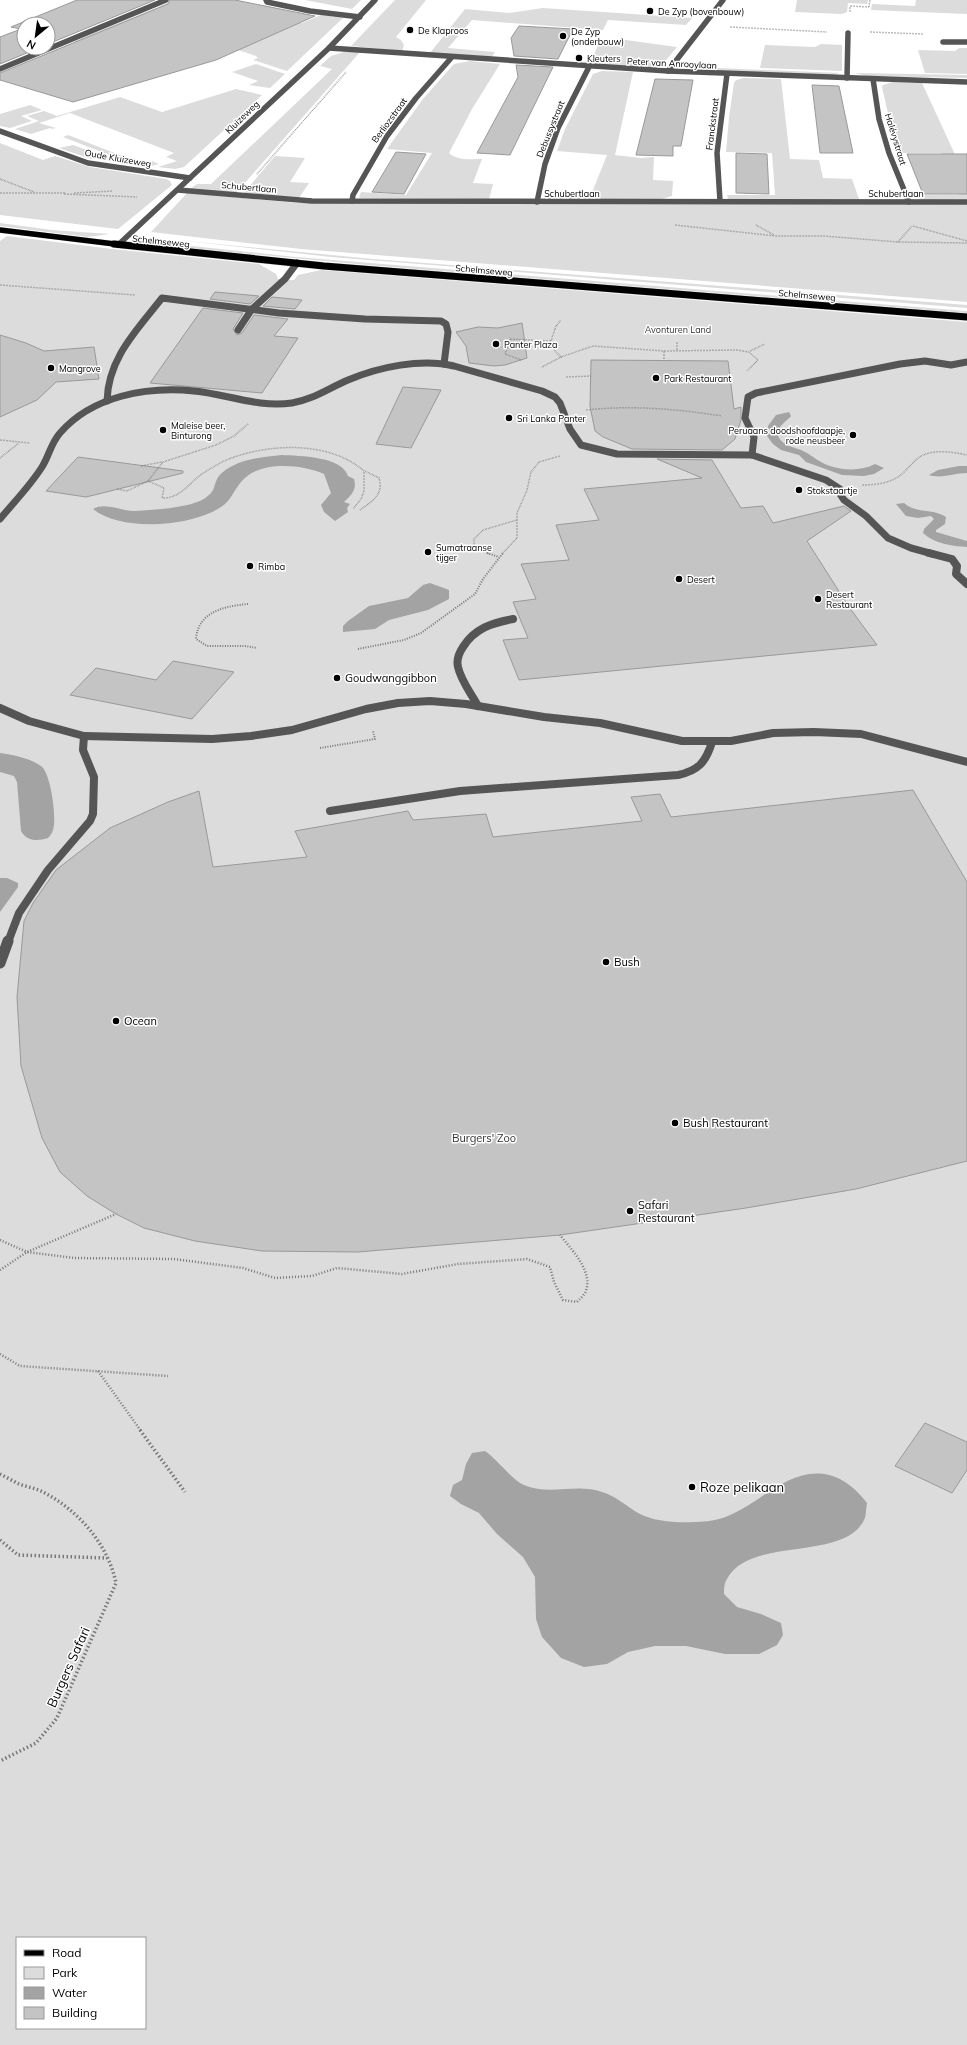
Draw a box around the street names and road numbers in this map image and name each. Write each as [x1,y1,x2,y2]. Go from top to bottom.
street label: Peter van Anrooylaan [627,55,717,72]
street label: Berliozstraat [369,95,409,145]
street label: Franckstraat [703,97,721,151]
street label: Kluizeweg [223,98,261,136]
street label: Debussystraat [534,99,567,159]
street label: Halévystraat [882,112,909,167]
street label: Oude Kluizeweg [84,147,152,169]
street label: Schubertlaan [221,179,277,195]
street label: Schubertlaan [544,188,600,199]
street label: Schubertlaan [868,188,924,199]
street label: Schelmseweg [132,233,190,249]
street label: Schelmseweg [455,262,513,278]
street label: Schelmseweg [778,287,836,303]
street label: Burgers Safari [43,1624,93,1710]

